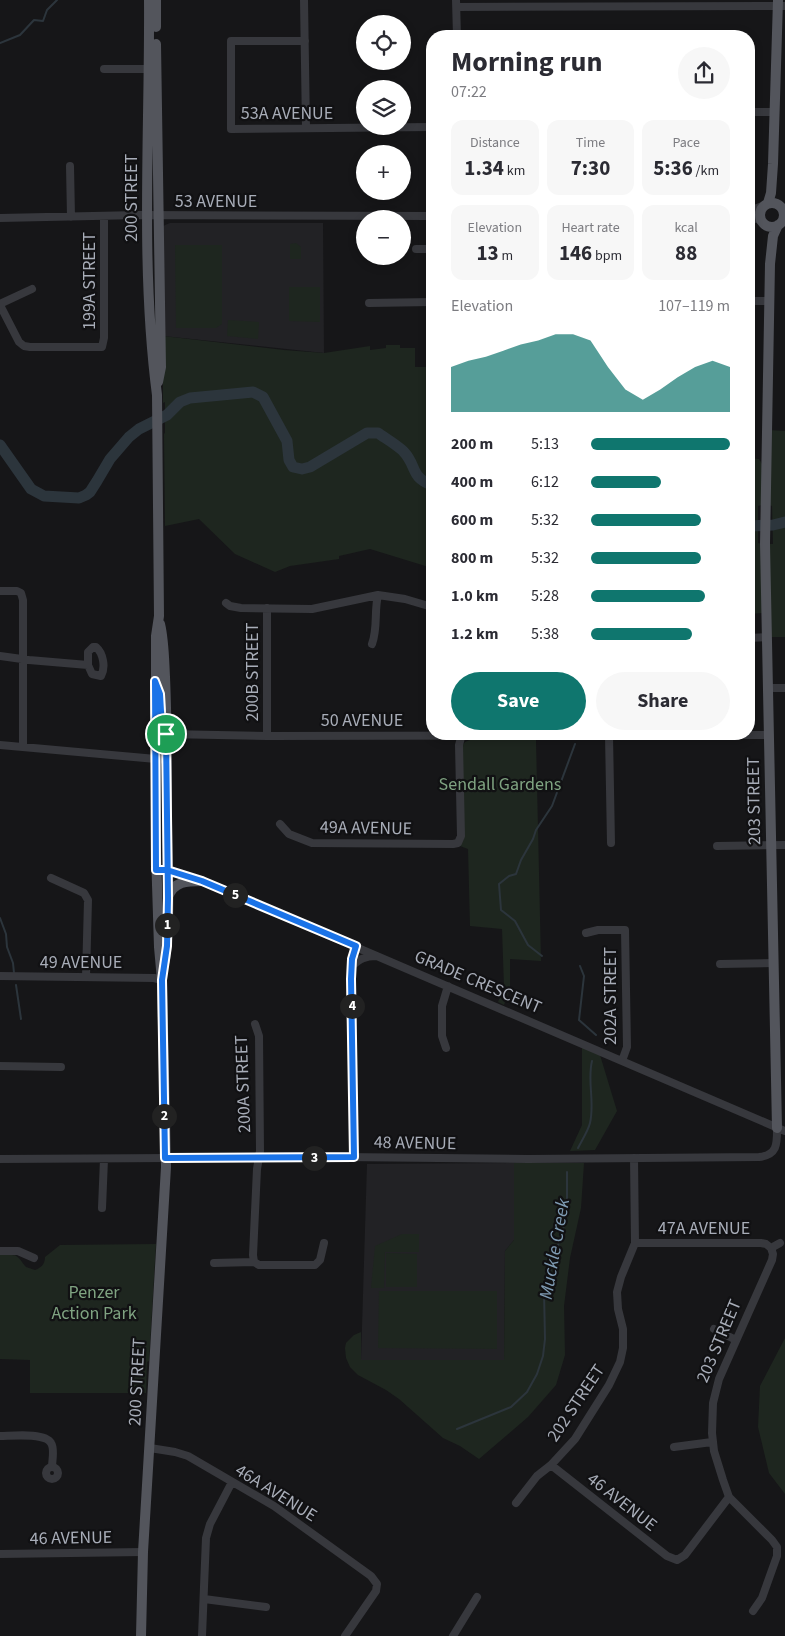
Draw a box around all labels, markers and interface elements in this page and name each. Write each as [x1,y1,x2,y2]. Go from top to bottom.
map controls [356,15,411,265]
button: locate [356,15,411,70]
text: Morning run [451,42,602,82]
button: share [678,47,730,99]
button: layers [356,80,411,135]
text: 07:22 [451,81,487,103]
street label: 53A AVENUE [241,101,333,126]
text: Distance [470,133,520,153]
text: Time [576,133,605,153]
text: Pace [672,133,700,153]
button: + [356,145,411,200]
text: 1.34 [464,153,504,183]
text: 7:30 [571,153,610,183]
text: 5:36 [653,153,693,183]
street label: 200 STREET [119,154,144,242]
text: km [504,161,525,181]
text: /km [693,161,719,181]
street label: 53 AVENUE [175,189,257,214]
button: − [356,210,411,265]
text: Elevation [468,218,522,238]
text: Heart rate [561,218,620,238]
text: kcal [674,218,698,238]
street label: 199A STREET [77,232,102,330]
text: 13 [477,238,499,268]
text: 146 [559,238,592,268]
text: 88 [675,238,697,268]
text: m [499,246,513,266]
text: bpm [592,246,622,266]
text: Elevation [451,295,513,317]
text: 107–119 m [658,295,730,317]
text: 200 m [451,433,493,455]
text: 5:13 [531,433,559,455]
text: 400 m [451,471,493,493]
text: 6:12 [531,471,559,493]
text: 600 m [451,509,493,531]
text: 5:32 [531,509,559,531]
text: 800 m [451,547,493,569]
text: 5:32 [531,547,559,569]
text: 1.0 km [451,585,498,607]
text: 5:28 [531,585,559,607]
street label: 200B STREET [240,622,265,721]
text: 1.2 km [451,623,498,645]
text: 5:38 [531,623,559,645]
button: Save [451,672,586,730]
button: Share [596,672,730,730]
street label: 50 AVENUE [321,708,403,733]
pin [145,713,187,755]
icon: arrive [152,720,180,748]
street label: 203 STREET [741,756,767,845]
park label: Sendall Gardens [439,772,561,797]
street label: 49A AVENUE [320,815,412,841]
pin: 5 [222,882,248,908]
text: 5 [232,885,239,905]
pin: 1 [154,912,180,938]
text: 1 [164,915,171,935]
street label: GRADE CRESCENT [411,944,546,1020]
street label: 202A STREET [598,947,623,1045]
street label: 49 AVENUE [40,950,122,975]
pin: 4 [340,994,364,1018]
text: 4 [349,996,356,1016]
street label: 200A STREET [229,1034,257,1133]
pin: 2 [152,1104,176,1128]
text: 2 [161,1106,168,1126]
street label: 48 AVENUE [374,1130,456,1156]
pin: 3 [302,1146,326,1170]
text: 3 [311,1148,318,1168]
water label: Muckle Creek [533,1195,577,1302]
street label: 47A AVENUE [658,1216,750,1241]
park label: Penzer Action Park [51,1280,137,1326]
street label: 203 STREET [690,1295,748,1386]
street label: 200 STREET [122,1337,152,1427]
street label: 202 STREET [541,1359,611,1447]
street label: 46A AVENUE [230,1458,322,1528]
street label: 46 AVENUE [582,1467,662,1537]
street label: 46 AVENUE [30,1525,112,1551]

